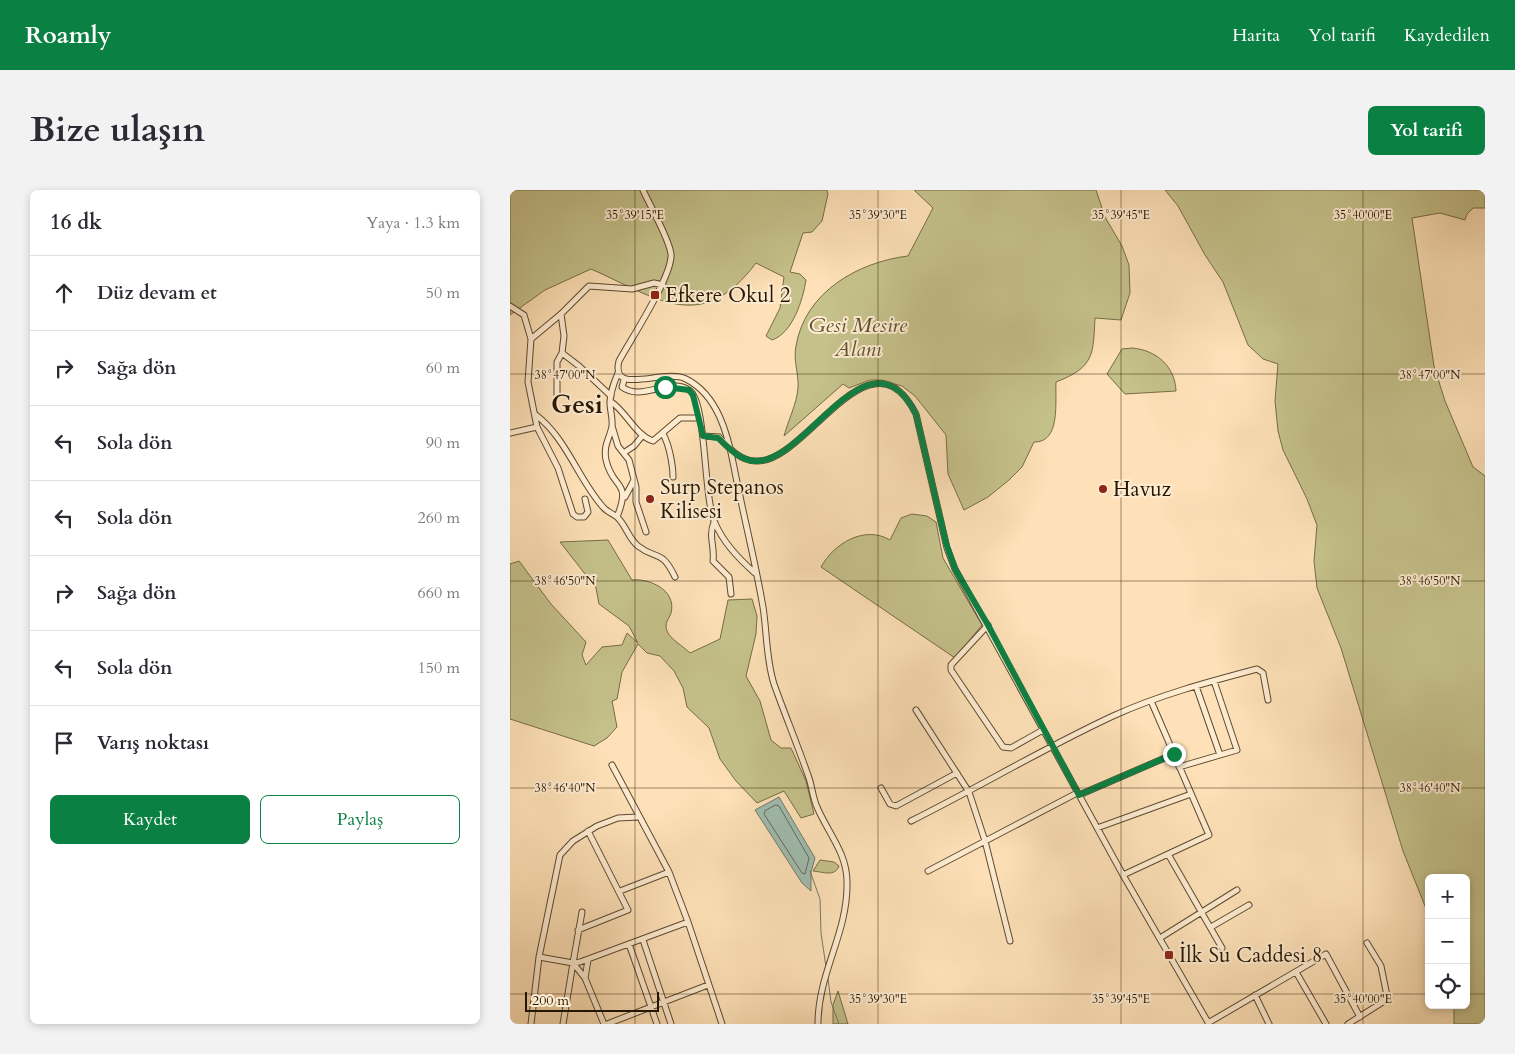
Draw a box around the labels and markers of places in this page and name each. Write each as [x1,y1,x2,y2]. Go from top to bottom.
place label: Efkere Okul 2 [665,281,791,310]
marker: Efkere Okul 2 [649,289,661,301]
place label: Surp Stepanos Kilisesi [660,473,784,526]
place label: Havuz [1113,475,1172,504]
marker: Havuz [1097,483,1109,495]
marker: Surp Stepanos Kilisesi [644,493,656,505]
place label: İlk Su Caddesi 8 [1179,941,1322,970]
marker: İlk Su Caddesi 8 [1163,949,1175,961]

